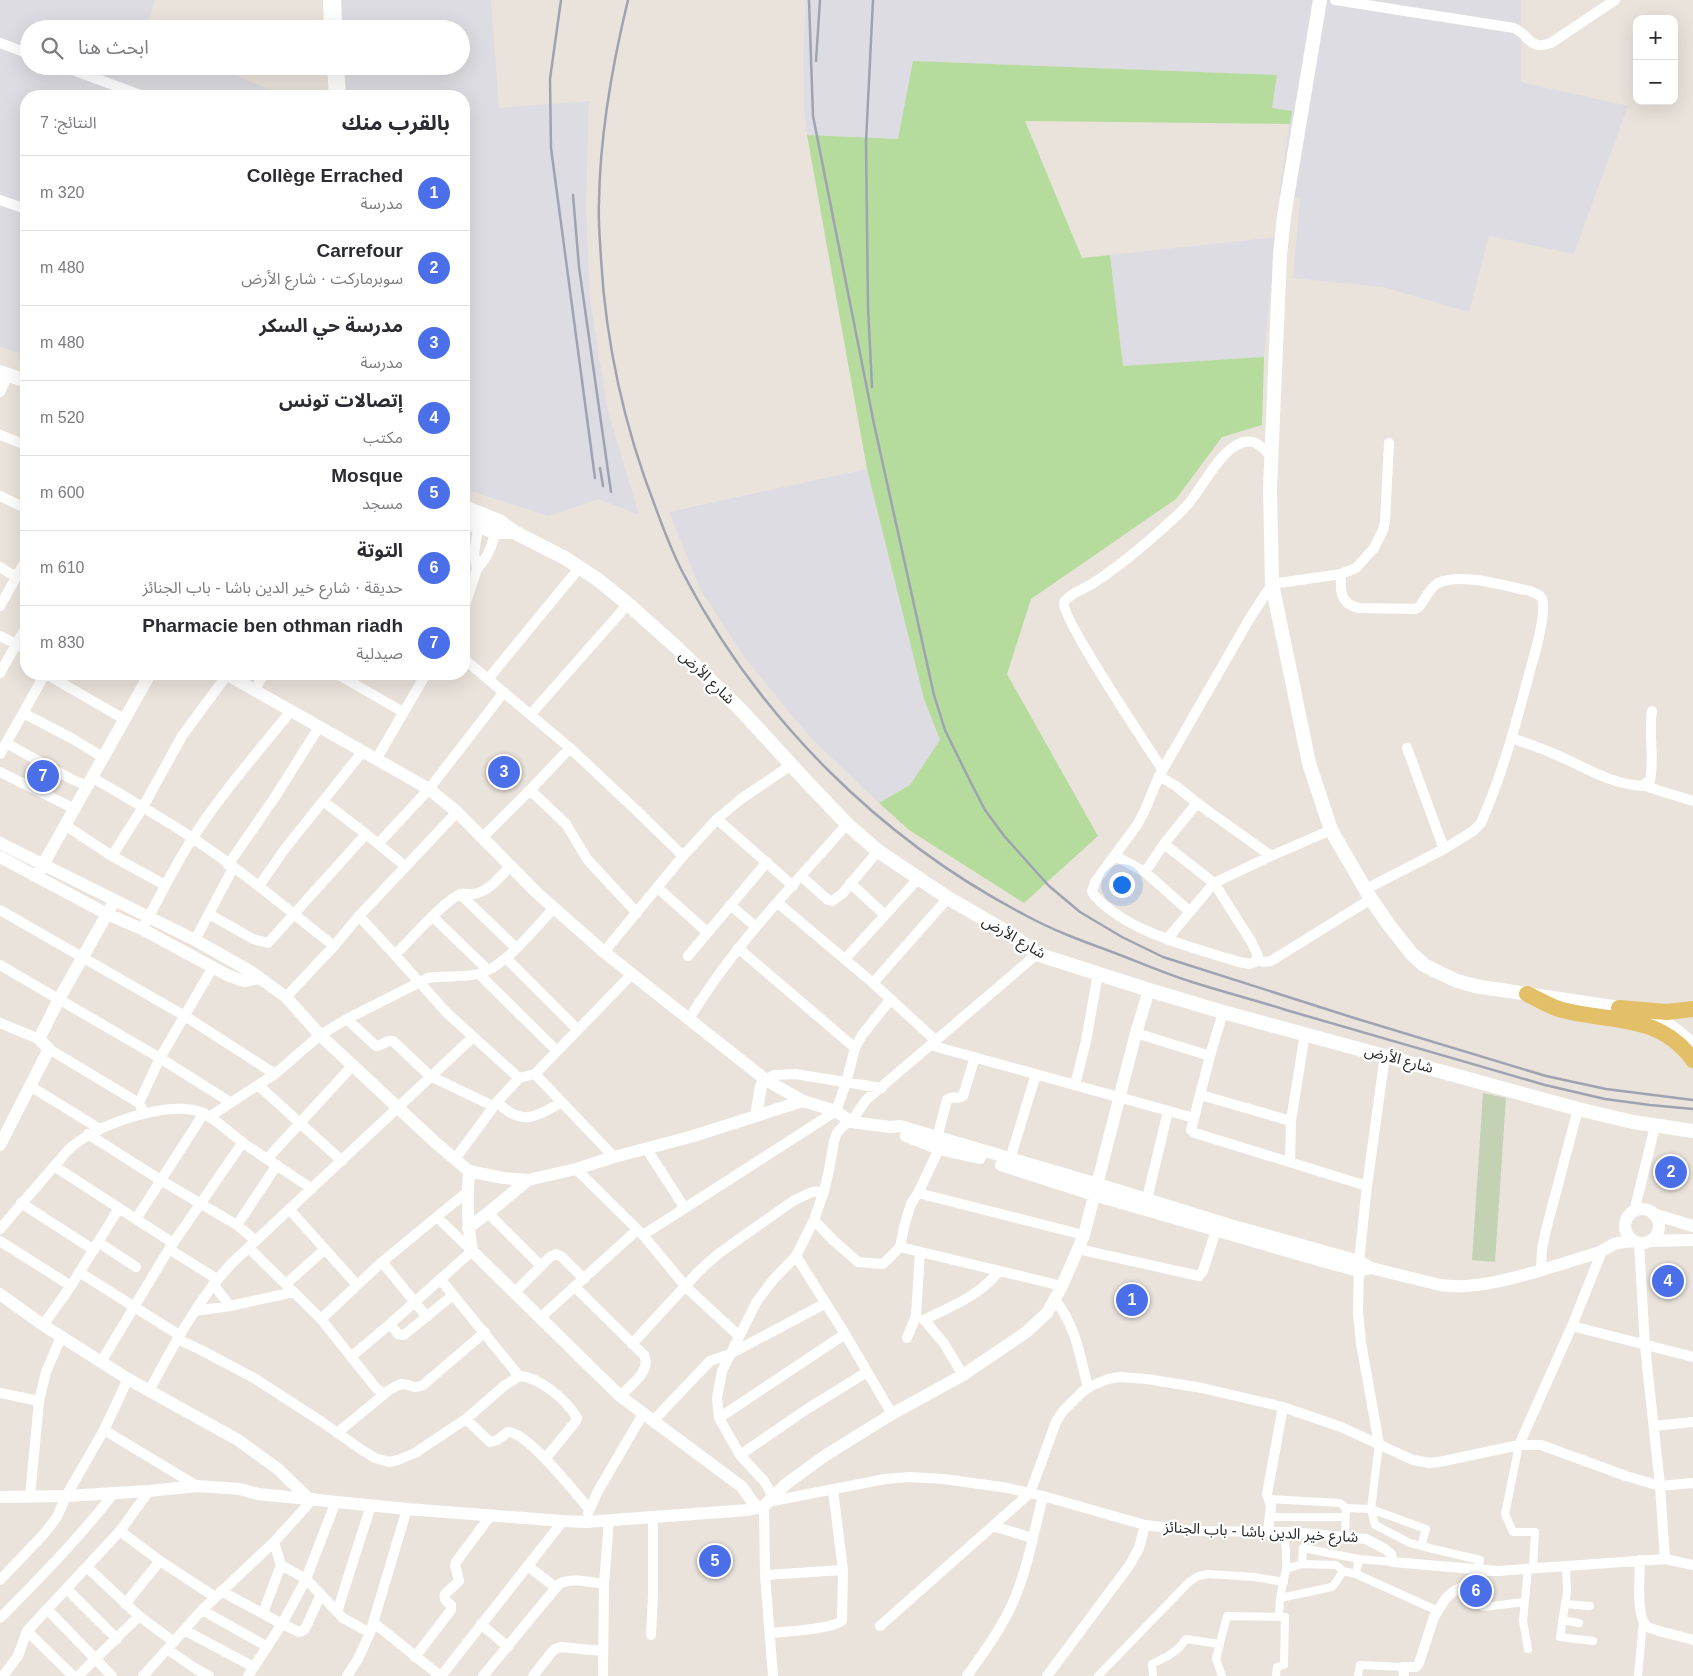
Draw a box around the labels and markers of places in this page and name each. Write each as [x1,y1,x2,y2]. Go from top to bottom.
pin: 3 [488,753,520,791]
pin: 7 [27,757,59,795]
pin: 2 [1655,1153,1687,1191]
pin: 4 [1652,1262,1684,1300]
pin: 1 [1116,1281,1148,1319]
pin: 5 [699,1542,731,1580]
pin: 6 [1460,1572,1492,1610]

